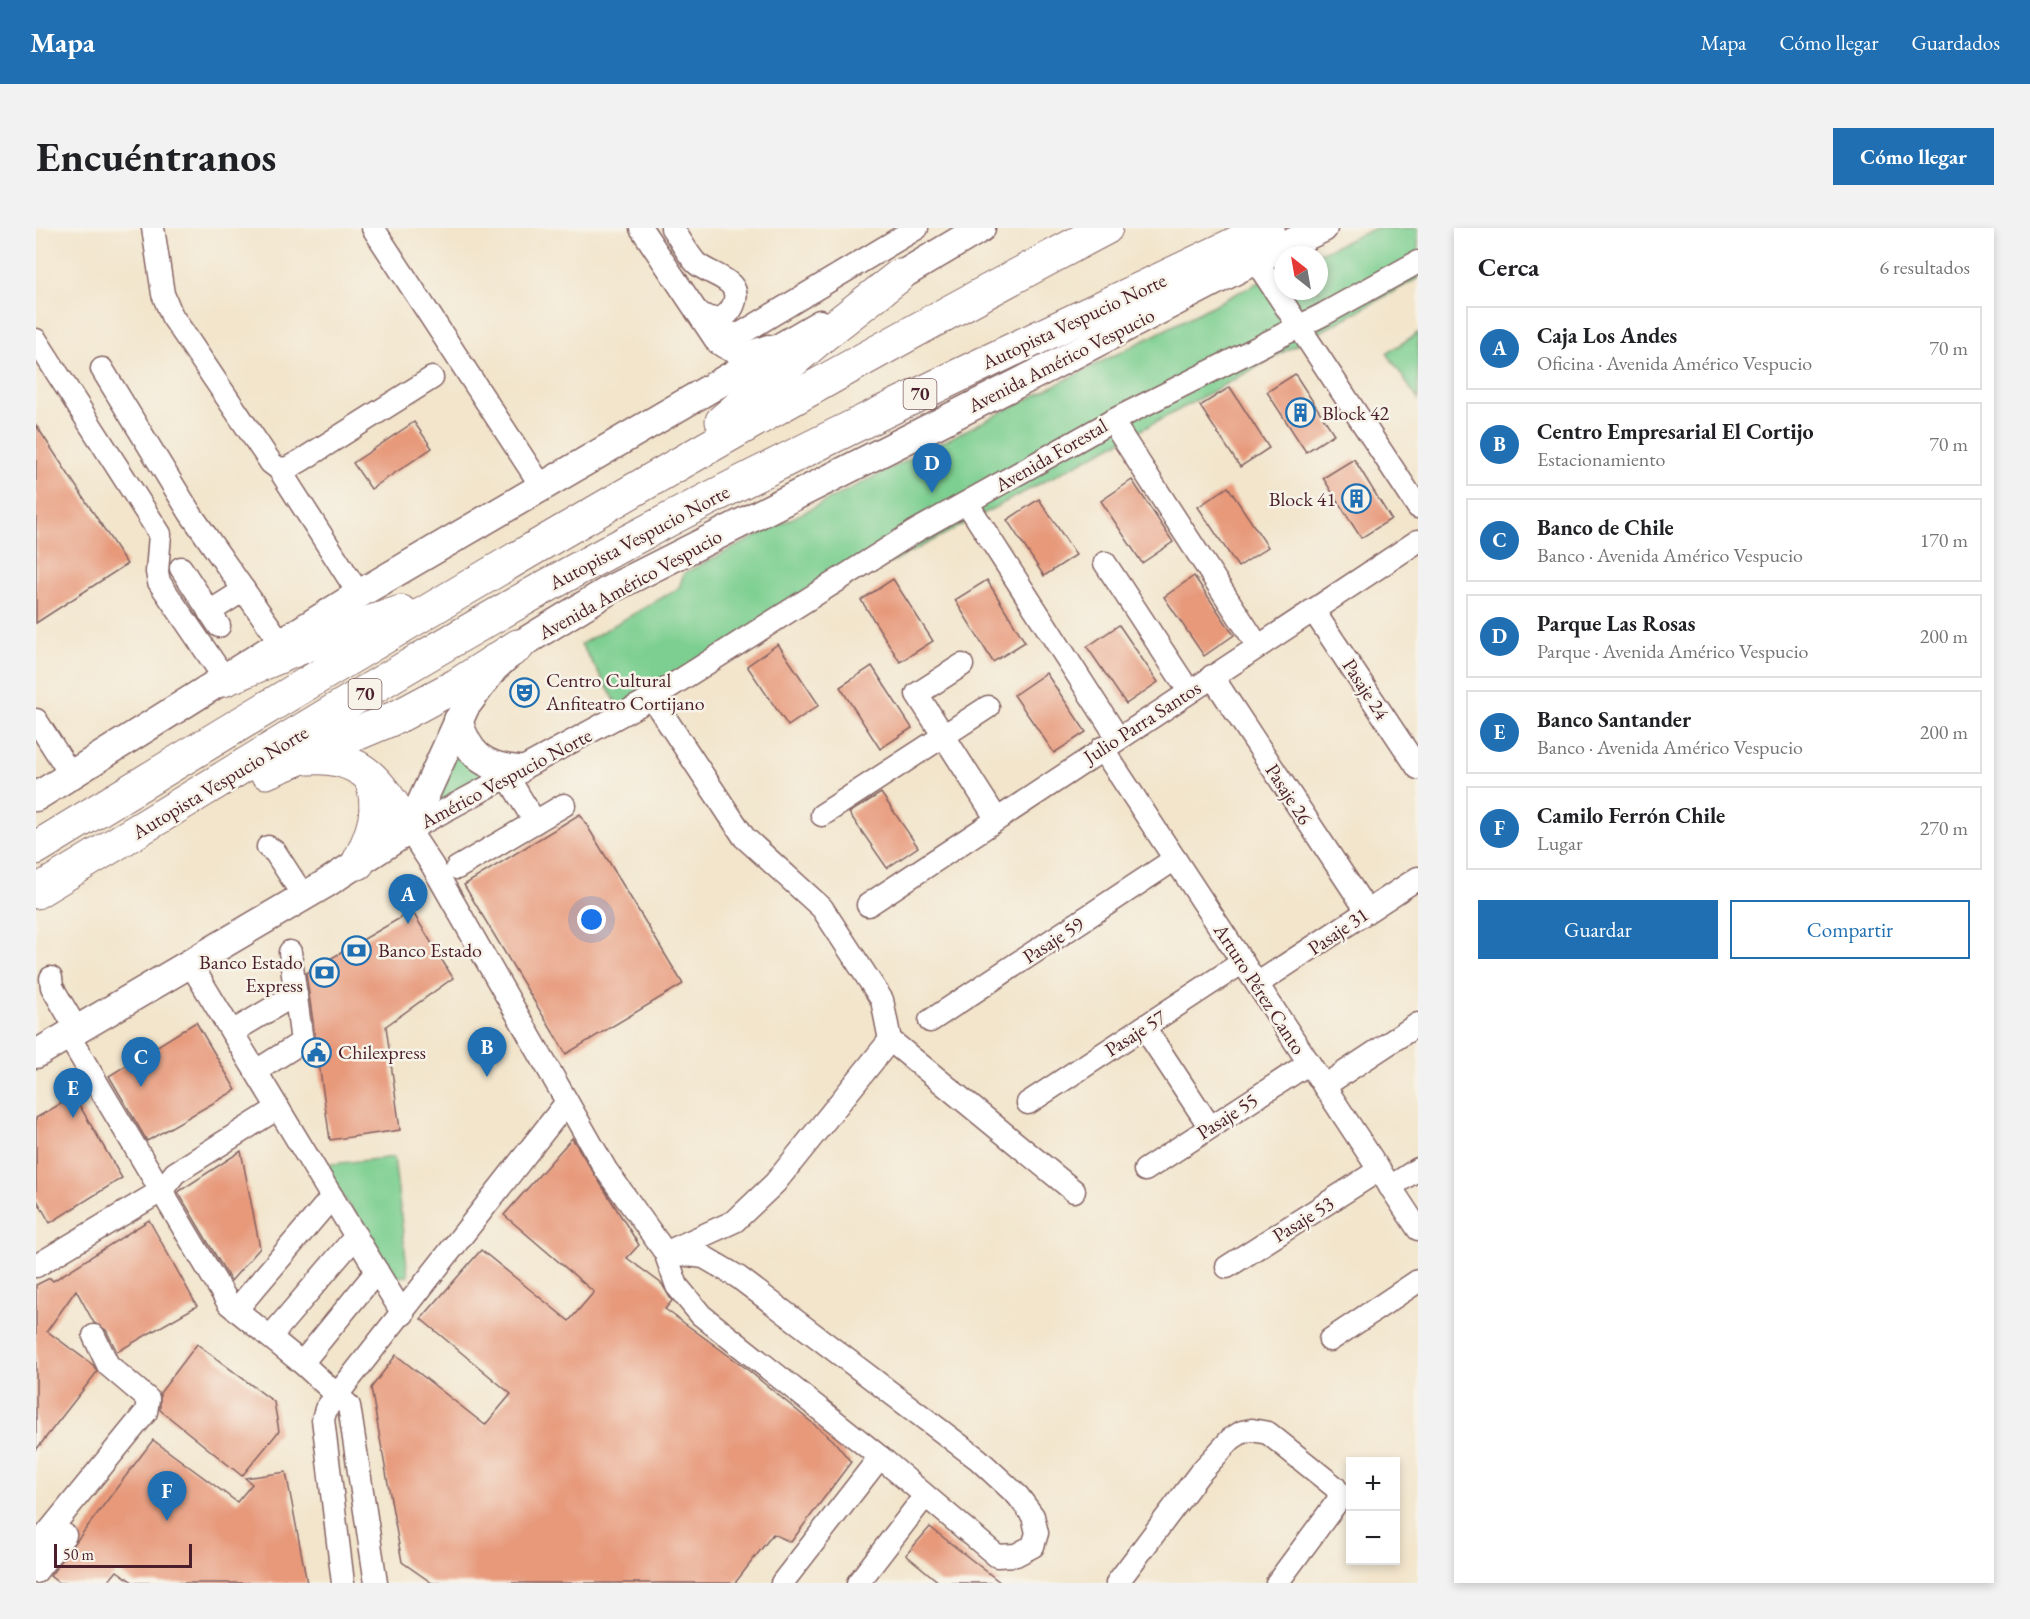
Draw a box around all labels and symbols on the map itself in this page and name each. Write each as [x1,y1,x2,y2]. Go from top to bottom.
north arrow [1274,246,1328,300]
street label: Autopista Vespucio Norte [977,267,1171,376]
street label: Avenida Américo Vespucio [962,302,1159,419]
road number: 70 [904,379,936,409]
building icon: Block 42 [1285,397,1317,429]
place label: Block 42 [1322,400,1390,426]
street label: Avenida Forestal [989,412,1112,498]
pin: D [912,444,952,493]
street label: Autopista Vespucio Norte [543,478,734,596]
building icon: Block 41 [1341,483,1373,515]
place label: Block 41 [1269,486,1336,512]
street label: Avenida Américo Vespucio [533,523,726,646]
street label: Pasaje 24 [1337,653,1396,725]
place label: Centro Cultural Anfiteatro Cortijano [545,667,705,716]
street label: Julio Parra Santos [1077,674,1206,771]
theatre icon: Centro Cultural Anfiteatro Cortijano [509,676,541,708]
road number: 70 [348,679,382,709]
street label: Autopista Vespucio Norte [126,719,313,845]
street label: Américo Vespucio Norte [415,722,596,835]
street label: Pasaje 26 [1260,758,1319,830]
pin: A [388,874,428,924]
street label: Pasaje 31 [1303,901,1373,961]
your location [577,905,606,934]
street label: Pasaje 59 [1017,910,1089,969]
street label: Arturo Pérez Canto [1208,918,1312,1059]
bank icon: Banco Estado [341,934,373,966]
place label: Banco Estado [378,937,482,963]
place label: Banco Estado Express [199,949,303,998]
bank icon: Banco Estado Express [308,957,340,989]
street label: Pasaje 57 [1099,1003,1171,1062]
pin: B [468,1028,506,1077]
public building icon: Chilexpress [301,1036,333,1068]
pin: C [122,1038,160,1087]
place label: Chilexpress [338,1039,426,1065]
pin: E [54,1068,93,1118]
street label: Pasaje 55 [1191,1087,1263,1145]
street label: Pasaje 53 [1267,1190,1339,1248]
pin: F [148,1472,186,1521]
scale bar [54,1541,192,1568]

